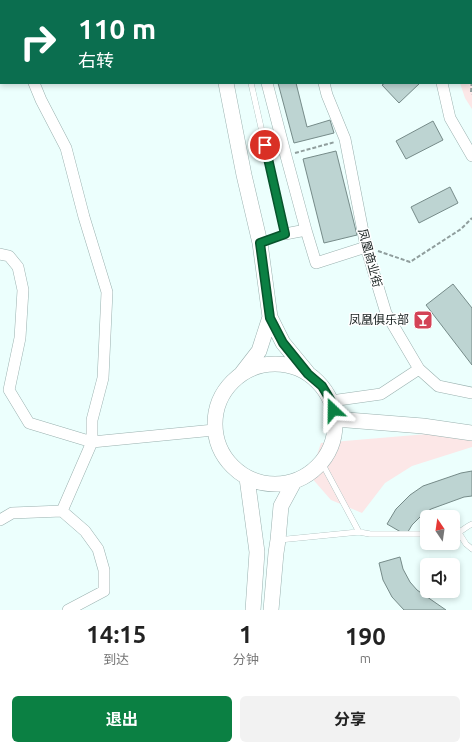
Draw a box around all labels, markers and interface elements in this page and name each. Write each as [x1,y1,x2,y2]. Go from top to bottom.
text: 110 m [78,13,156,44]
icon: right [12,16,64,68]
text: 右转 [78,50,114,70]
pin [248,128,282,162]
icon: arrive [254,134,276,156]
street label: 凤凰商业街 [356,227,385,289]
bar icon: 凤凰俱乐部 [412,309,434,331]
place label: 凤凰俱乐部 [349,313,409,326]
position arrow [312,389,354,431]
north arrow [420,510,460,550]
map controls [420,510,460,598]
button: sound [420,558,460,598]
text: 14:15 [86,621,146,648]
text: 1 [239,621,253,648]
text: 190 [345,623,386,650]
text: m [360,651,371,665]
text: 到达 [103,652,129,666]
text: 分钟 [233,652,259,666]
button: 退出 [12,696,232,742]
button: 分享 [240,696,460,742]

